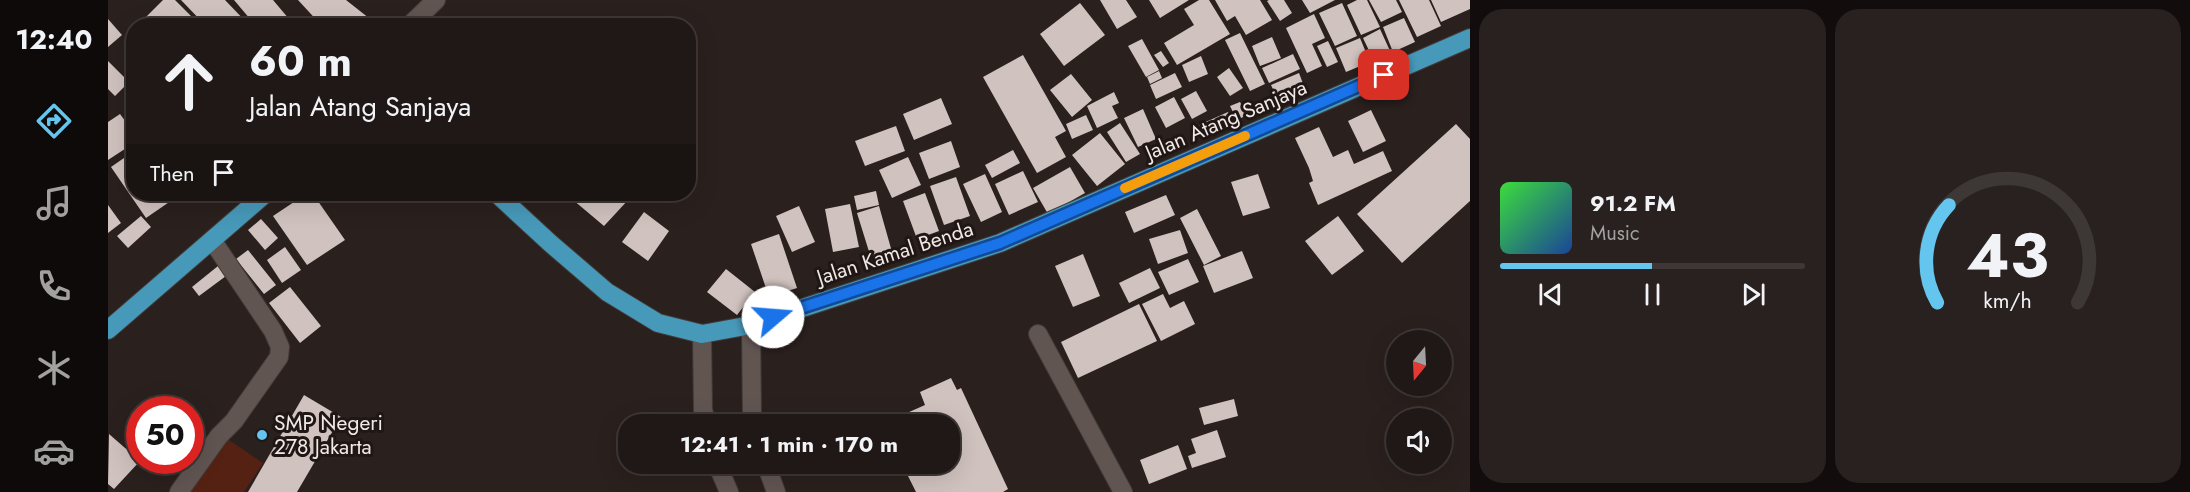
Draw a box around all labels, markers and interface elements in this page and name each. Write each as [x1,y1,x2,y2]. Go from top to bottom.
text: 12:40 [16,20,92,59]
text: 60 m [249,31,352,92]
icon: ahead [150,42,228,120]
pin [1358,49,1409,100]
icon: arrive [1367,58,1400,91]
street label: Jalan Atang Sanjaya [1138,72,1311,169]
text: Jalan Atang Sanjaya [249,87,471,126]
icon: directions [33,100,75,142]
icon: arrive [207,156,240,189]
text: Then [150,157,195,189]
icon: music [33,182,75,224]
text: 91.2 FM [1590,187,1676,219]
text: 43 [1967,210,2049,300]
street label: Jalan Kamal Benda [810,214,977,293]
text: Music [1590,219,1640,248]
icon: phone [33,265,75,307]
icon: previous [1534,278,1567,311]
icon: pause [1636,278,1669,311]
icon: next [1737,278,1770,311]
position arrow [741,285,805,349]
text: km/h [1984,285,2032,316]
north arrow [1386,330,1452,396]
map controls [1386,330,1452,474]
icon: climate [33,347,75,389]
speed limit sign: 50 [126,396,204,474]
place label: SMP Negeri 278 Jakarta [274,408,383,462]
button: sound [1386,408,1452,474]
marker: SMP Negeri 278 Jakarta [255,428,269,442]
text: 12:41 · 1 min · 170 m [680,428,898,460]
icon: car [33,430,75,472]

